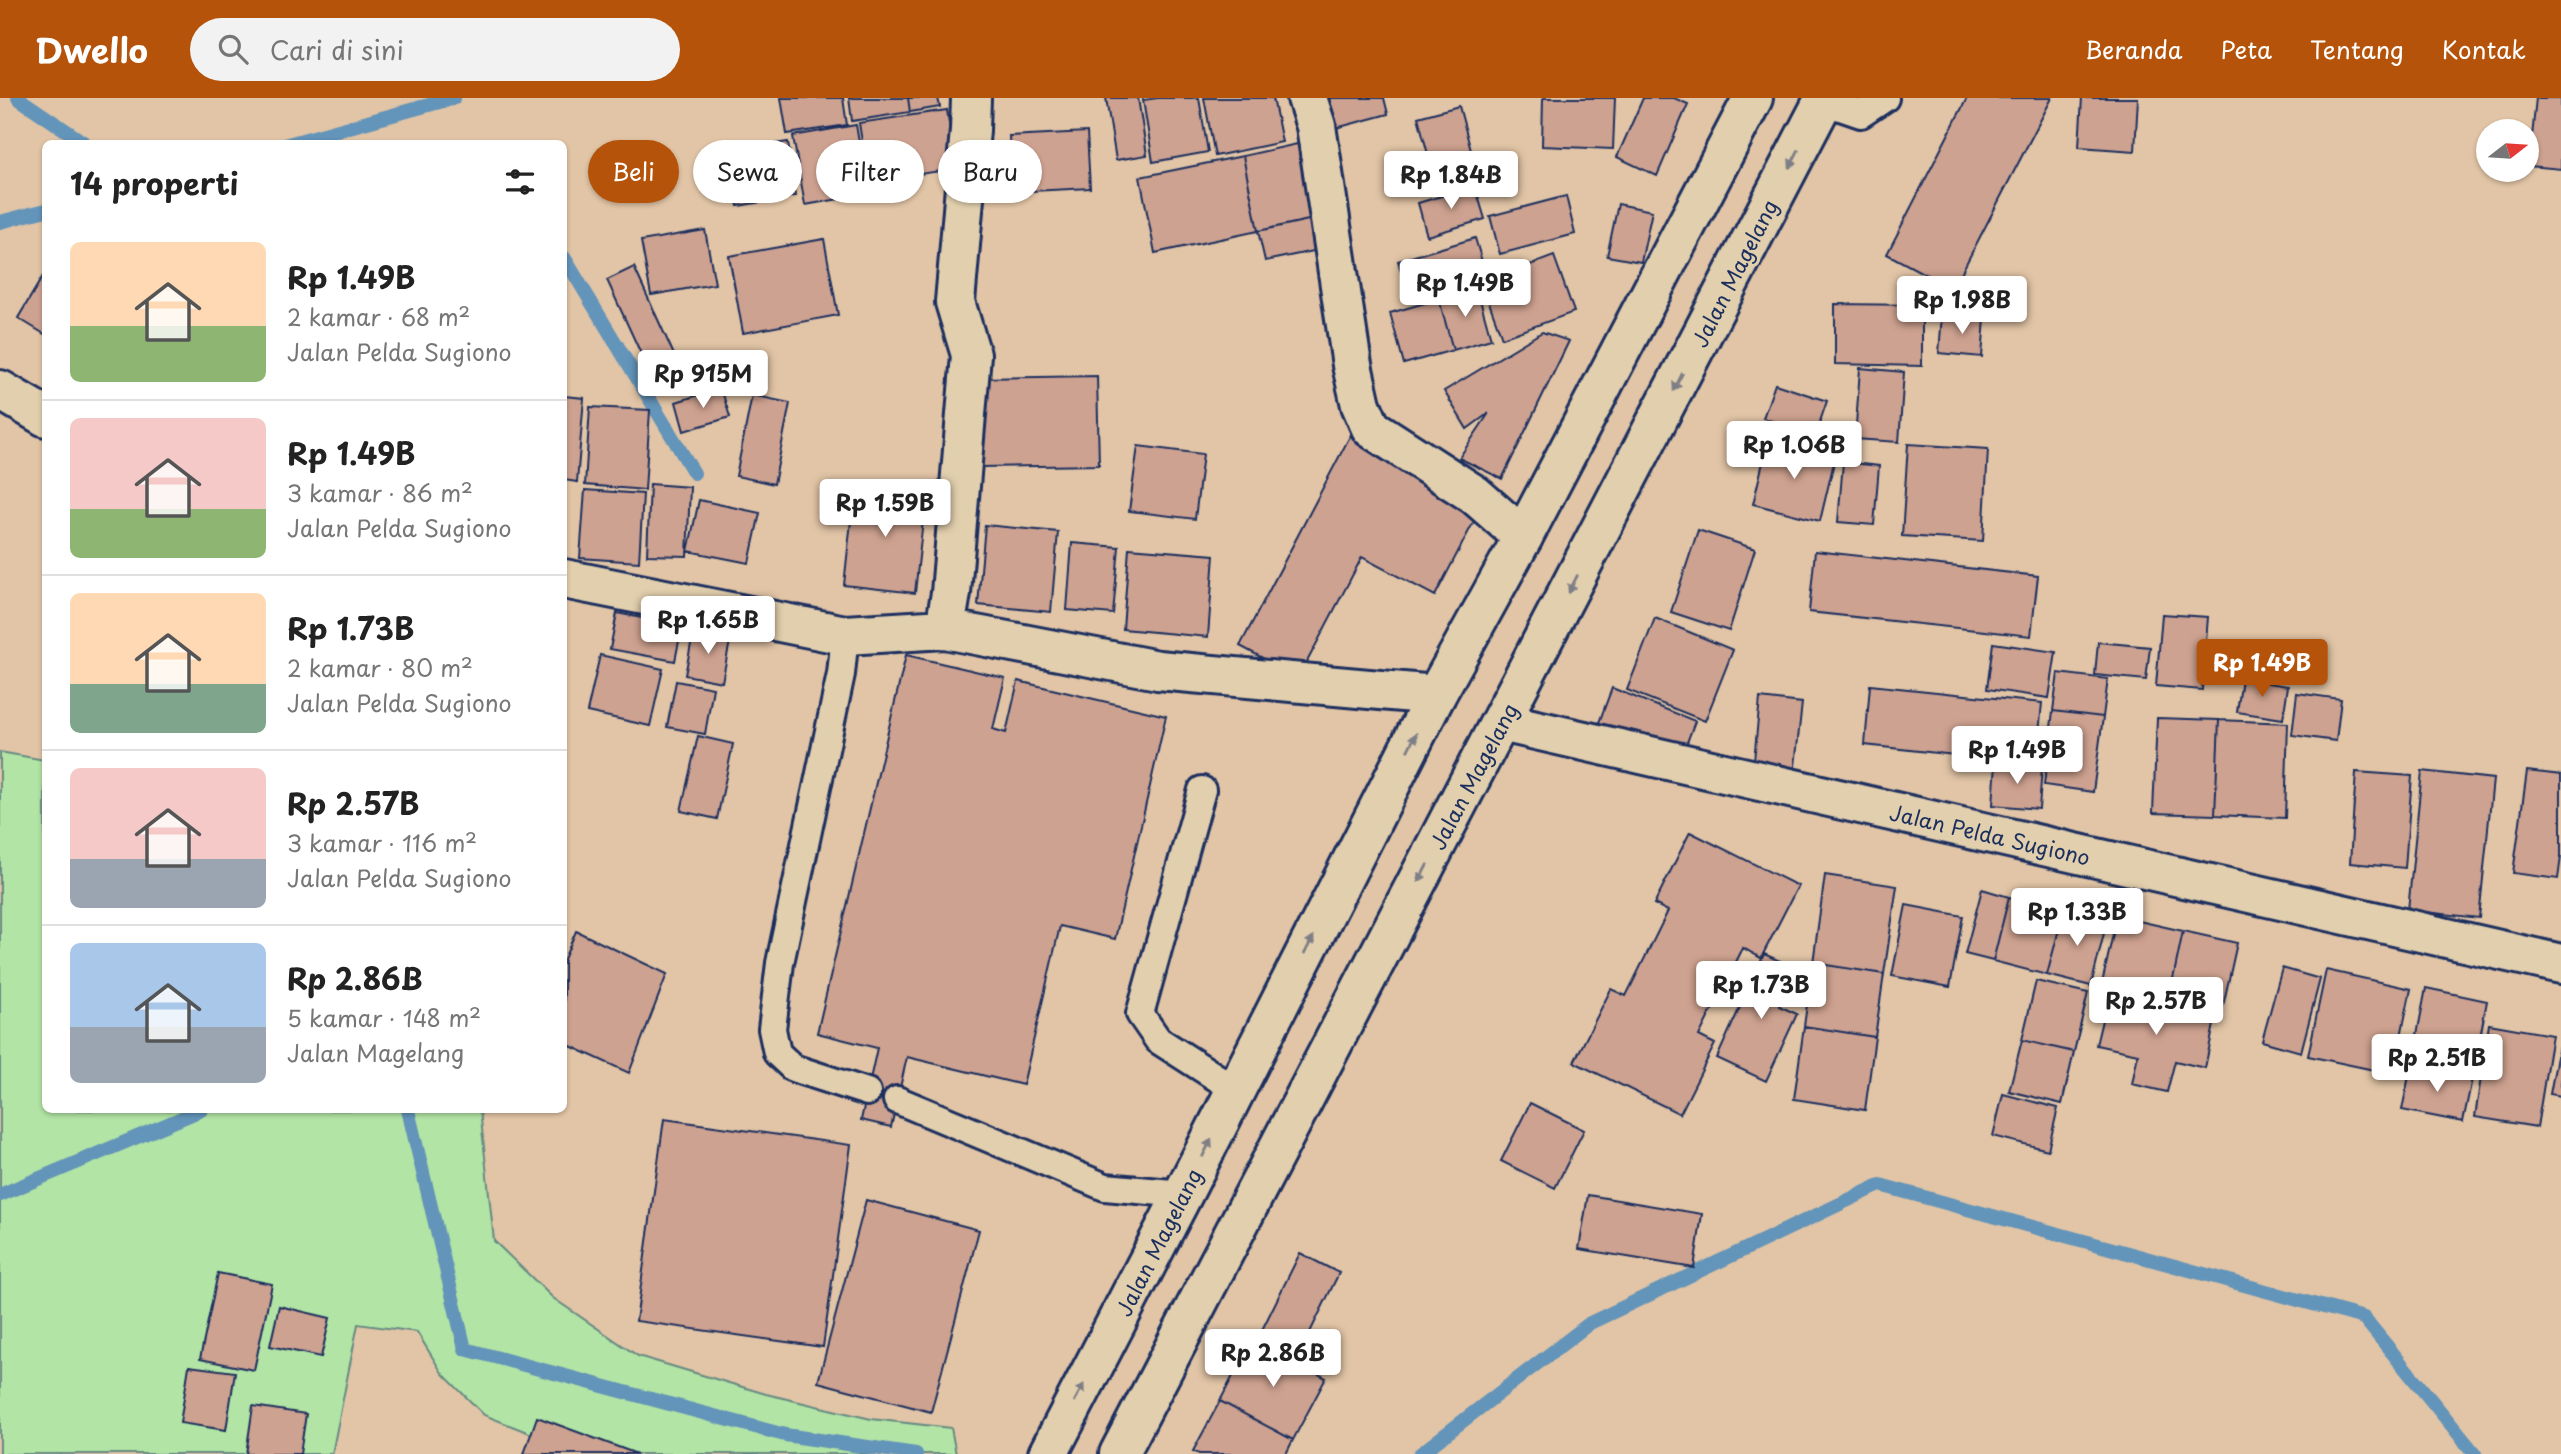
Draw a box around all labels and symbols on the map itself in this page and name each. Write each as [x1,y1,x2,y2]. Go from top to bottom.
north arrow [2476,119,2539,182]
one-way arrow [1788,149,1800,169]
pin: Rp 1.84B [1379,152,1523,211]
street label: Jalan Magelang [1683,194,1785,352]
pin: Rp 1.49B [1393,260,1537,319]
pin: Rp 1.98B [1890,276,2034,336]
pin: Rp 915M [638,350,768,410]
one-way arrow [1672,372,1683,392]
pin: Rp 1.06B [1722,422,1866,481]
pin: Rp 1.59B [813,480,957,539]
one-way arrow [1567,574,1578,594]
pin: Rp 1.65B [636,596,780,656]
pin: Rp 1.49B [2190,640,2334,699]
street label: Jalan Magelang [1421,697,1525,855]
pin: Rp 1.49B [1945,726,2089,786]
one-way arrow [1406,732,1417,752]
street label: Jalan Pelda Sugiono [1887,795,2093,873]
one-way arrow [1417,863,1428,883]
pin: Rp 1.33B [2005,888,2149,948]
one-way arrow [1304,935,1315,955]
pin: Rp 1.73B [1689,962,1833,1021]
pin: Rp 2.57B [2084,978,2228,1037]
pin: Rp 2.51B [2365,1034,2509,1094]
one-way arrow [1201,1138,1212,1158]
street label: Jalan Magelang [1107,1163,1209,1321]
pin: Rp 2.86B [1201,1330,1345,1389]
one-way arrow [1073,1383,1085,1403]

